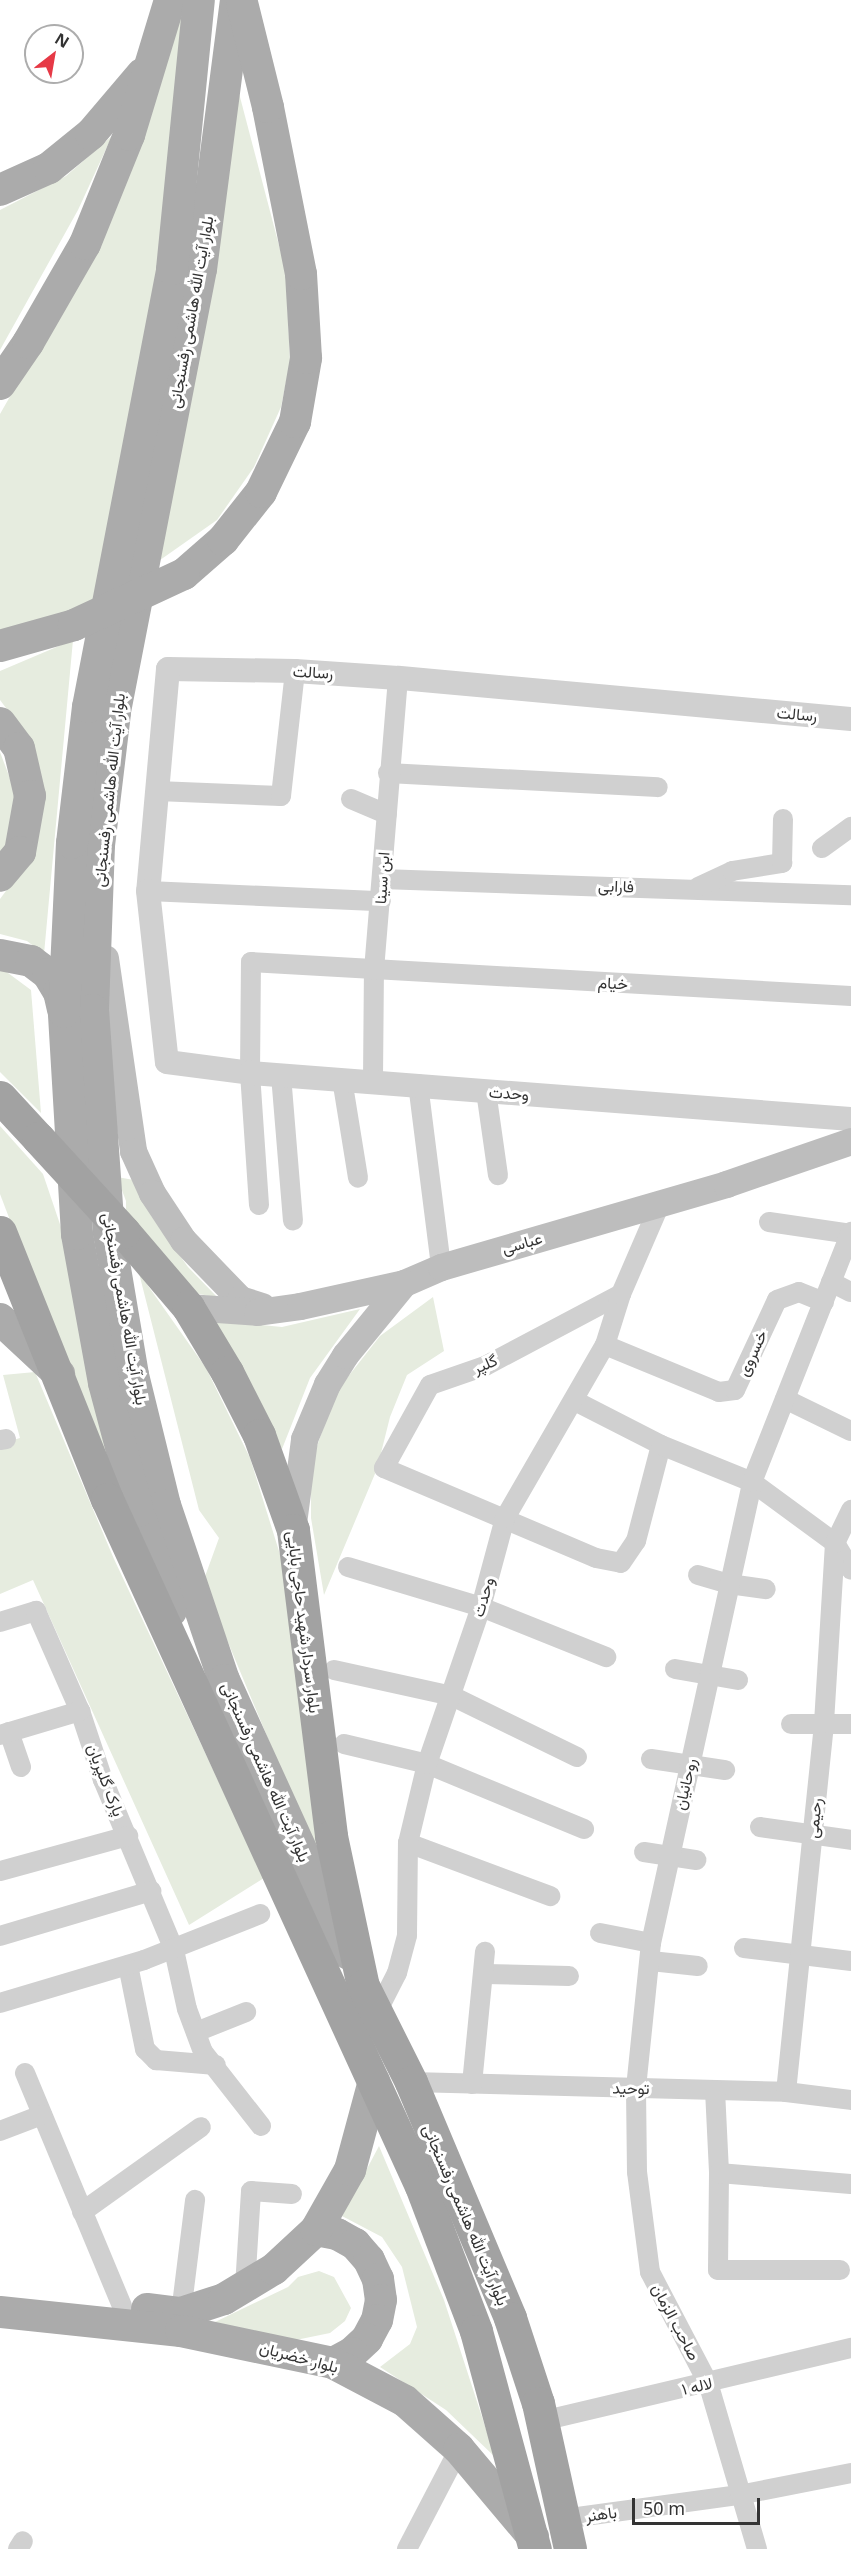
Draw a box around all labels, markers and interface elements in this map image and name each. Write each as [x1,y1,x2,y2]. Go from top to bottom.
north arrow [24,24,84,84]
text: N [51,28,73,53]
street label: بلوار آیت الله هاشمی رفسنجانی [165,214,217,410]
street label: رسالت [292,661,334,683]
street label: بلوار آیت الله هاشمی رفسنجانی [89,692,129,888]
street label: رسالت [776,703,818,725]
street label: ابن سینا [371,851,393,905]
street label: فارابی [598,876,634,896]
street label: خیام [597,973,629,993]
street label: وحدت [488,1082,530,1104]
street label: بلوار آیت الله هاشمی رفسنجانی [99,1211,151,1407]
street label: عباسی [500,1228,544,1258]
street label: خسروی [733,1327,771,1379]
street label: گلپر [470,1350,500,1378]
street label: بلوار سردار شهید حاجی بابایی [283,1530,325,1714]
street label: وحدت [468,1575,498,1619]
street label: بلوار آیت الله هاشمی رفسنجانی [218,1679,314,1865]
street label: پارک گلپریان [83,1741,129,1819]
street label: روحانیان [670,1756,700,1812]
street label: رحیمی [802,1797,826,1839]
street label: توحید [612,2078,650,2098]
street label: بلوار آیت الله هاشمی رفسنجانی [419,2122,513,2308]
street label: صاحب الزمان [648,2280,704,2364]
street label: بلوار خضریان [257,2337,341,2377]
street label: لاله ۱ [680,2373,714,2399]
scale bar [635,2486,762,2524]
text: 50 m [643,2496,685,2520]
street label: باهنر [584,2502,618,2526]

